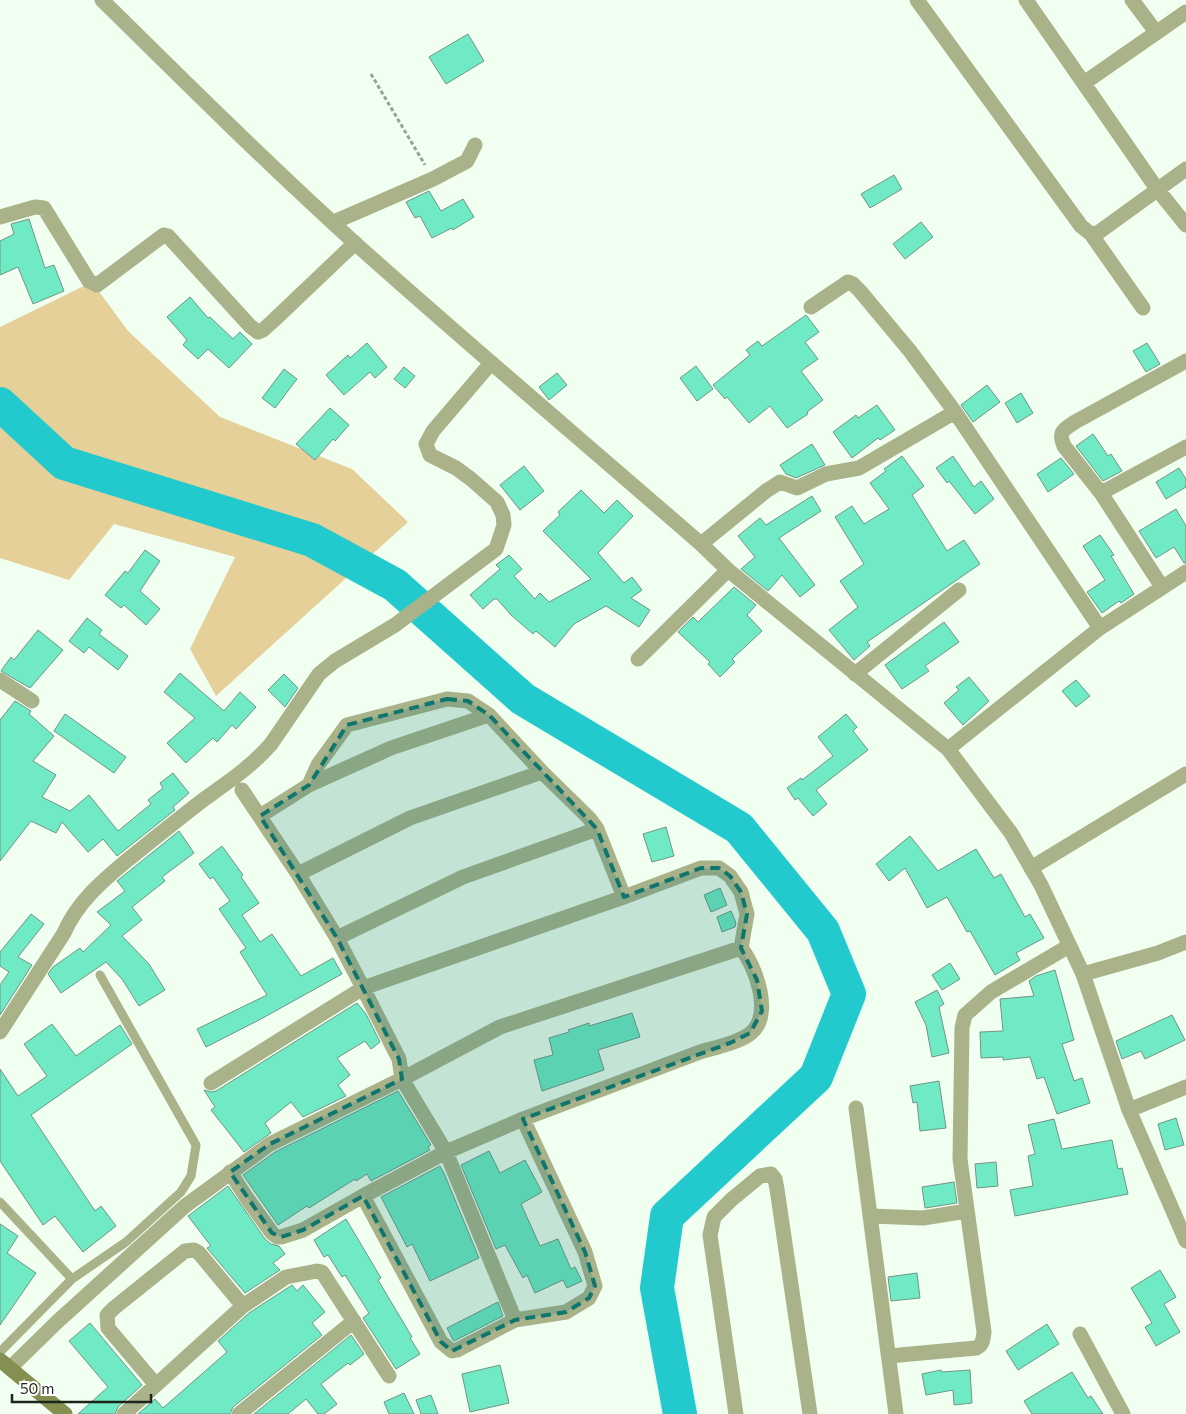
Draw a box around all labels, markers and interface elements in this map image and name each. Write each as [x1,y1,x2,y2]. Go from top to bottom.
scale bar [12,1372,151,1404]
text: 50 m [20,1379,54,1397]

